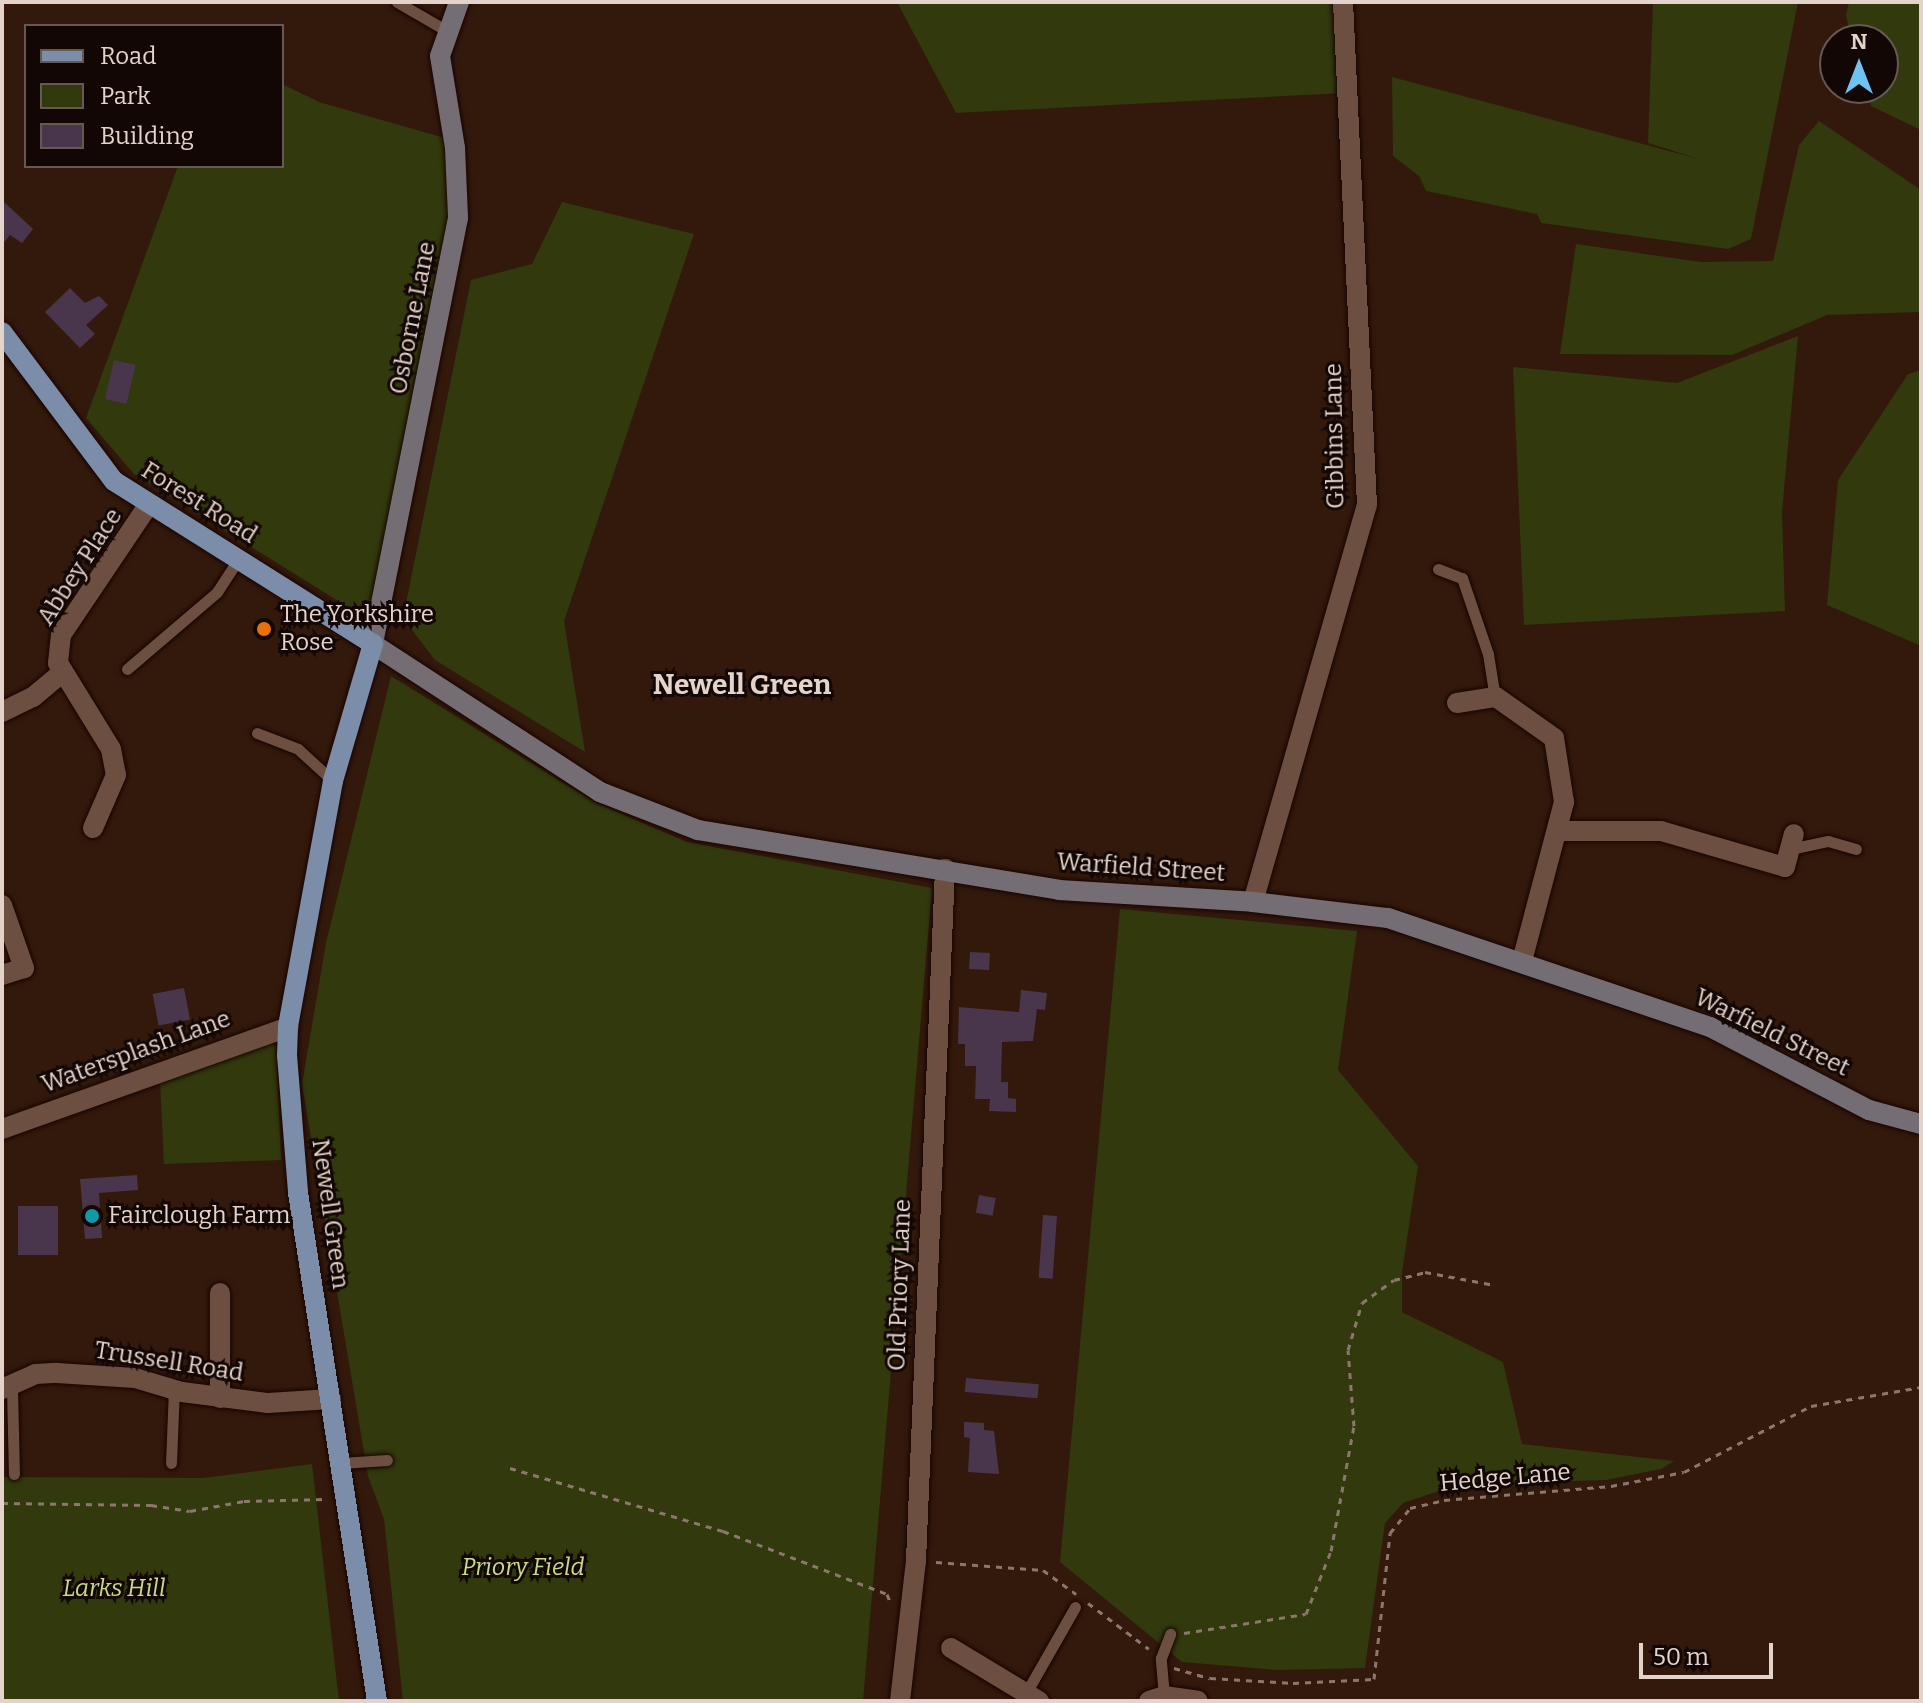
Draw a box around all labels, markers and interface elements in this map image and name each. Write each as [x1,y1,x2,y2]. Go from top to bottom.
legend [24,24,284,168]
north arrow [1819,24,1899,104]
text: N [1851,28,1867,55]
text: Road [100,42,156,70]
text: Park [100,82,151,110]
text: Building [100,122,194,150]
street label: Osborne Lane [384,239,442,397]
street label: Gibbins Lane [1319,363,1351,509]
street label: Forest Road [136,456,262,550]
street label: Abbey Place [32,503,128,631]
place label: The Yorkshire Rose [280,601,434,657]
marker: The Yorkshire Rose [255,620,273,638]
district label: Newell Green [653,668,831,702]
street label: Warfield Street [1056,848,1226,888]
street label: Warfield Street [1690,983,1854,1083]
street label: Watersplash Lane [38,1005,234,1099]
street label: Newell Green [305,1137,355,1291]
street label: Old Priory Lane [883,1199,917,1371]
place label: Fairclough Farm [108,1202,290,1230]
marker: Fairclough Farm [83,1207,101,1225]
street label: Trussell Road [93,1336,245,1388]
street label: Hedge Lane [1438,1458,1572,1498]
park label: Priory Field [461,1554,585,1582]
park label: Larks Hill [63,1575,165,1603]
scale bar [1643,1627,1777,1677]
text: 50 m [1653,1643,1709,1671]

